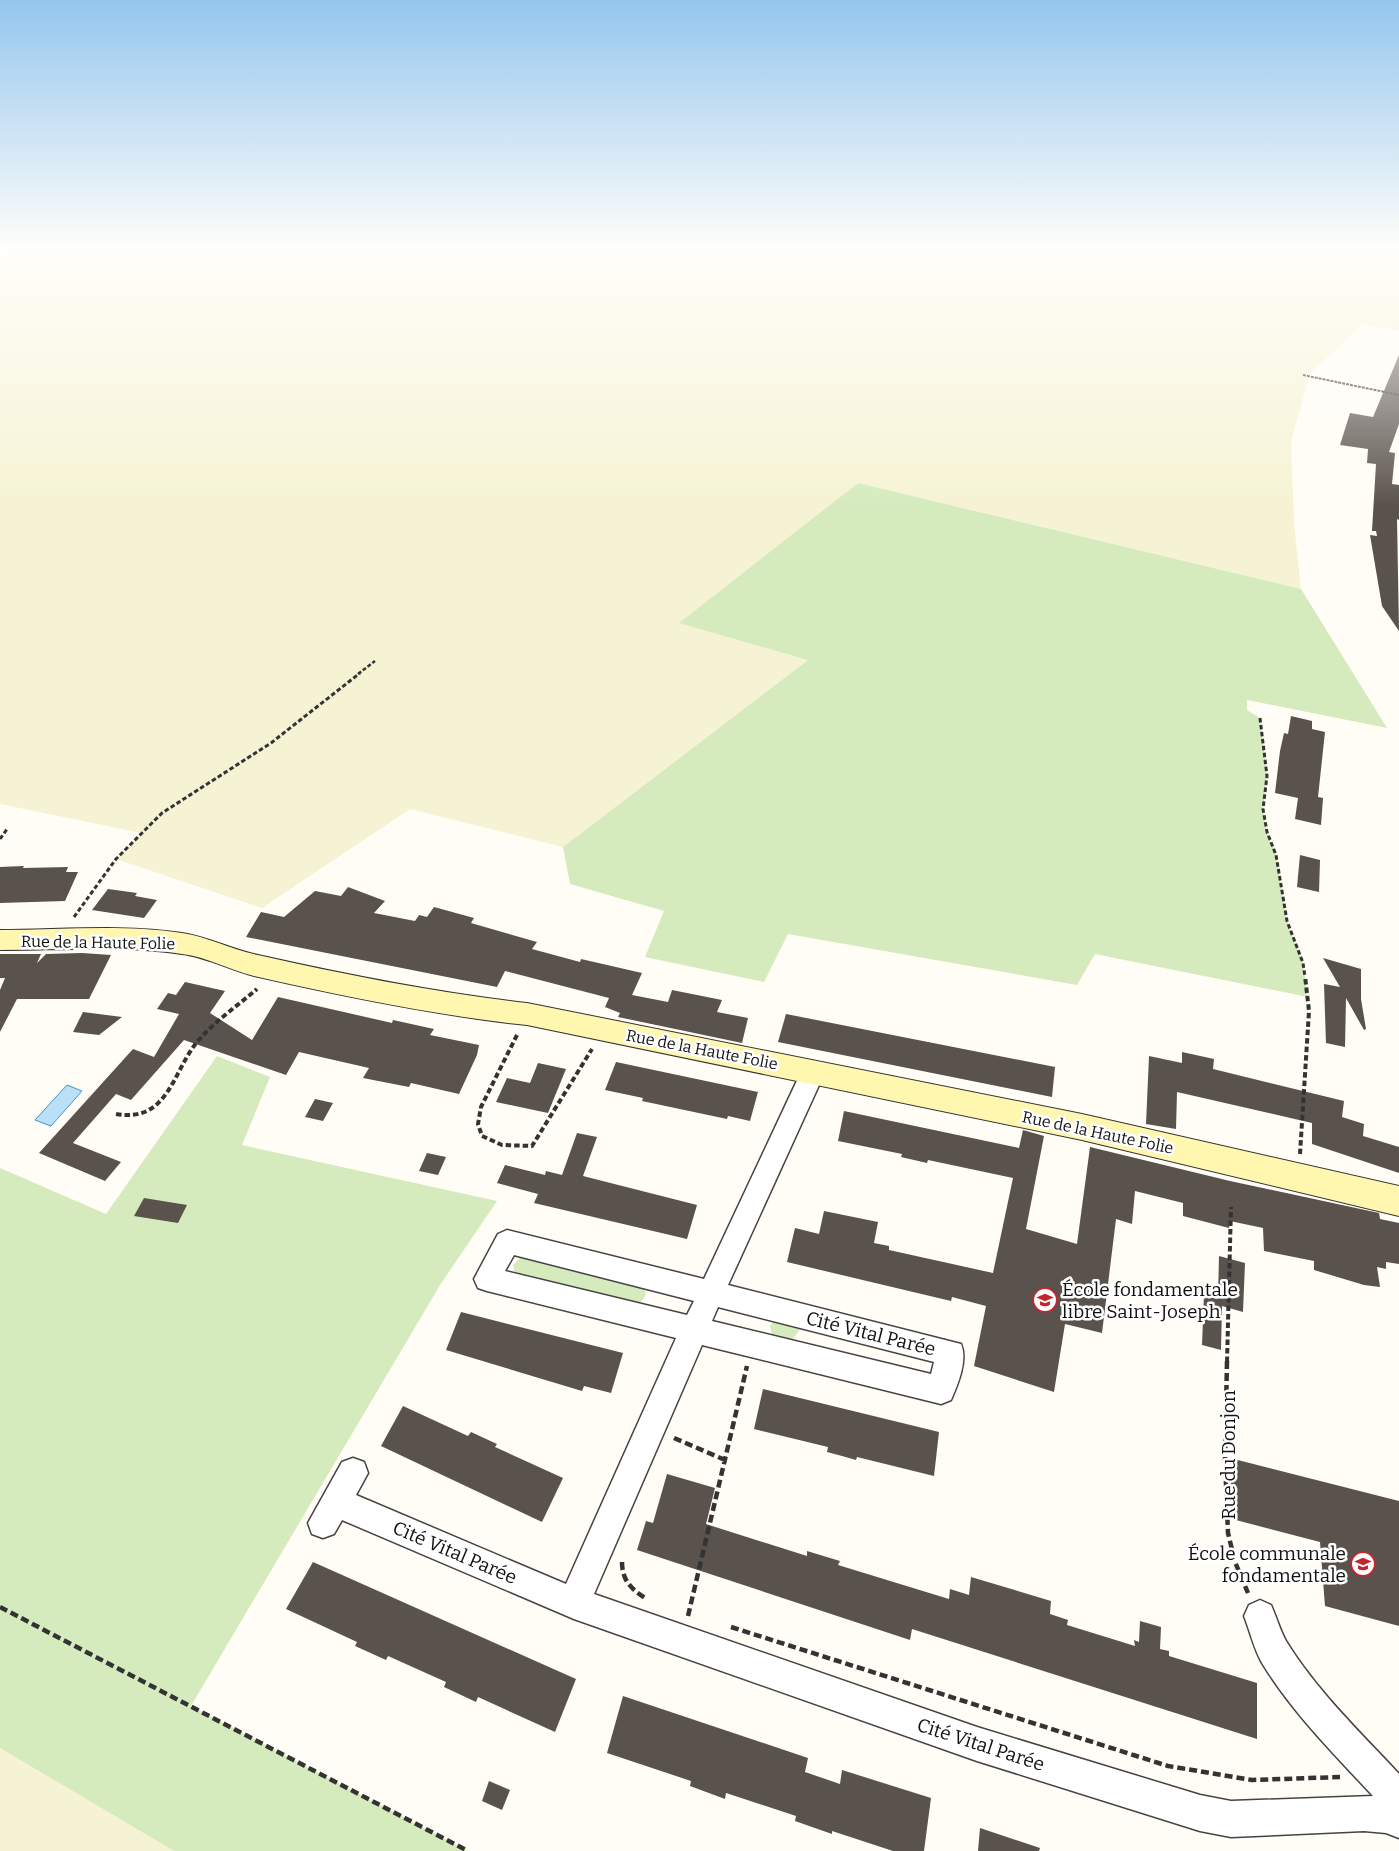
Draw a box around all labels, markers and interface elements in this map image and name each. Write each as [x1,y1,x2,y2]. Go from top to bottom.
street label: Rue de la Haute Folie [21,932,175,953]
street label: Rue de la Haute Folie [624,1025,779,1074]
street label: Rue de la Haute Folie [1021,1107,1175,1158]
place label: École fondamentale libre Saint-Joseph [1062,1278,1238,1323]
school or university icon: École fondamentale libre Saint-Joseph [1032,1287,1058,1313]
street label: Cité Vital Parée [804,1306,938,1361]
street label: Rue du Donjon [1217,1390,1240,1520]
street label: Cité Vital Parée [389,1516,520,1589]
place label: École communale fondamentale [1188,1542,1346,1587]
school or university icon: École communale fondamentale [1350,1551,1376,1577]
street label: Cité Vital Parée [914,1713,1047,1776]

